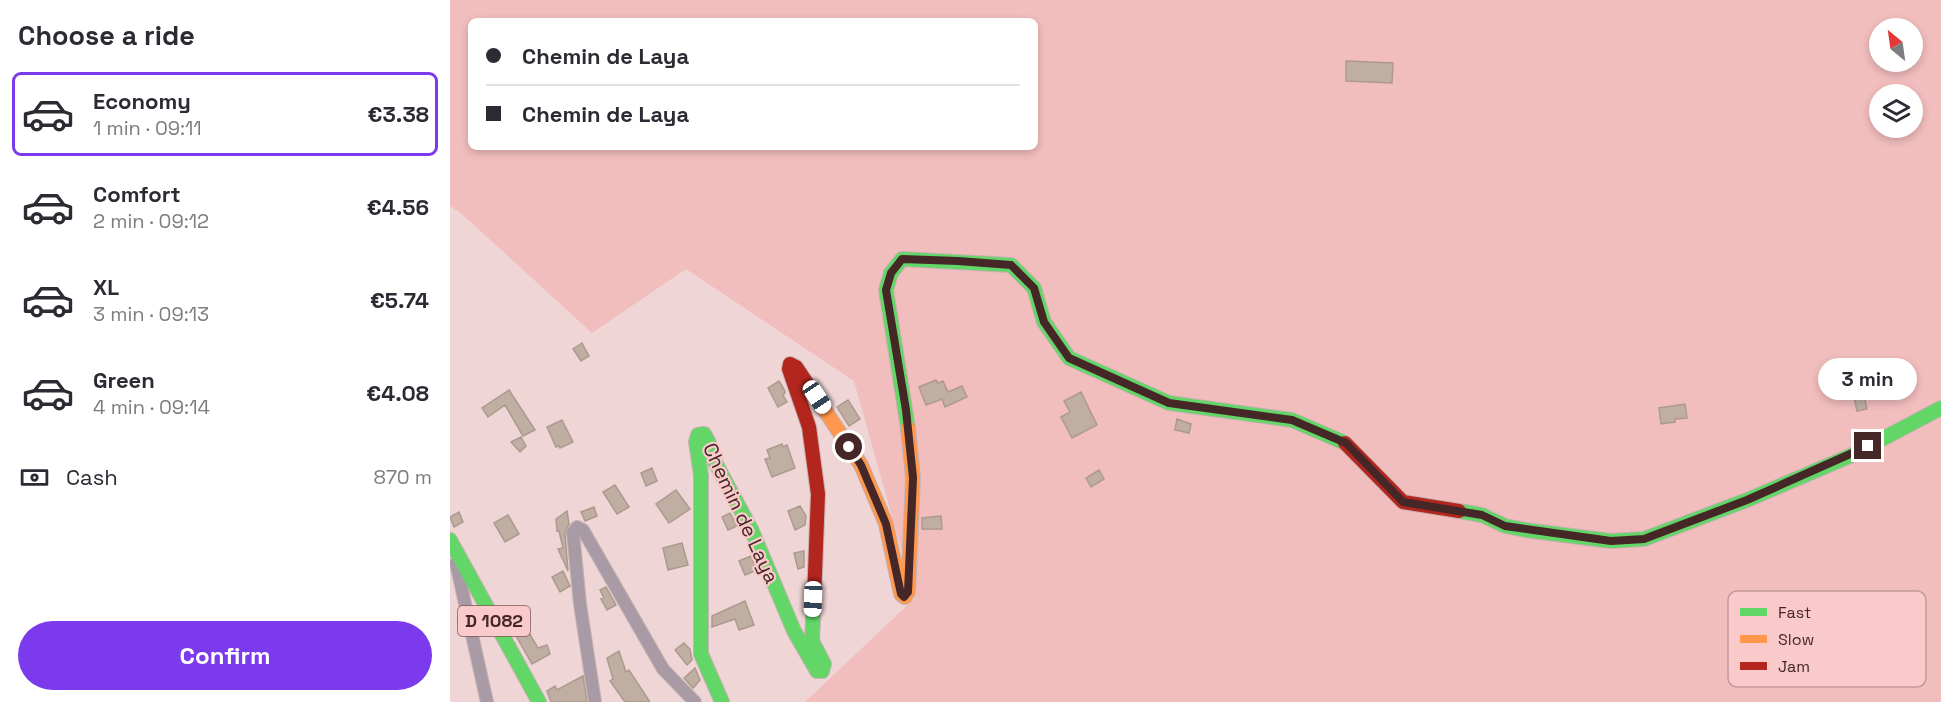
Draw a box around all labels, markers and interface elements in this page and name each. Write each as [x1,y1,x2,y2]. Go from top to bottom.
text: Choose a ride [18,18,195,53]
north arrow [1869,18,1923,72]
map controls [1869,18,1923,138]
text: Chemin de Laya [522,42,689,70]
button: layers [1869,84,1923,138]
icon: car [21,87,75,141]
text: Economy [93,87,191,115]
text: €3.38 [368,100,429,128]
text: Chemin de Laya [522,100,689,128]
text: 1 min · 09:11 [93,115,202,141]
icon: car [21,180,75,234]
text: Comfort [93,180,181,208]
text: €4.56 [367,193,429,221]
text: 2 min · 09:12 [93,208,209,234]
icon: car [21,273,75,327]
text: XL [93,273,119,301]
text: €5.74 [370,286,429,314]
text: 3 min · 09:13 [93,301,209,327]
callout: 3 min [1818,359,1918,401]
icon: car [21,366,75,420]
text: Green [93,366,155,394]
text: 3 min [1842,366,1893,392]
car [799,377,835,417]
text: €4.08 [366,379,429,407]
text: 4 min · 09:14 [93,394,210,420]
route end [1854,432,1881,459]
route start [835,433,862,460]
street label: Chemin de Laya [697,439,785,587]
icon: cash [18,461,51,494]
text: Cash [66,463,118,491]
text: 870 m [373,464,432,490]
car [803,581,823,617]
legend [1728,591,1926,687]
text: Fast [1778,602,1811,623]
road number: D 1082 [458,606,530,636]
button: Confirm [18,621,432,690]
text: Slow [1778,629,1814,650]
text: Jam [1778,656,1810,677]

